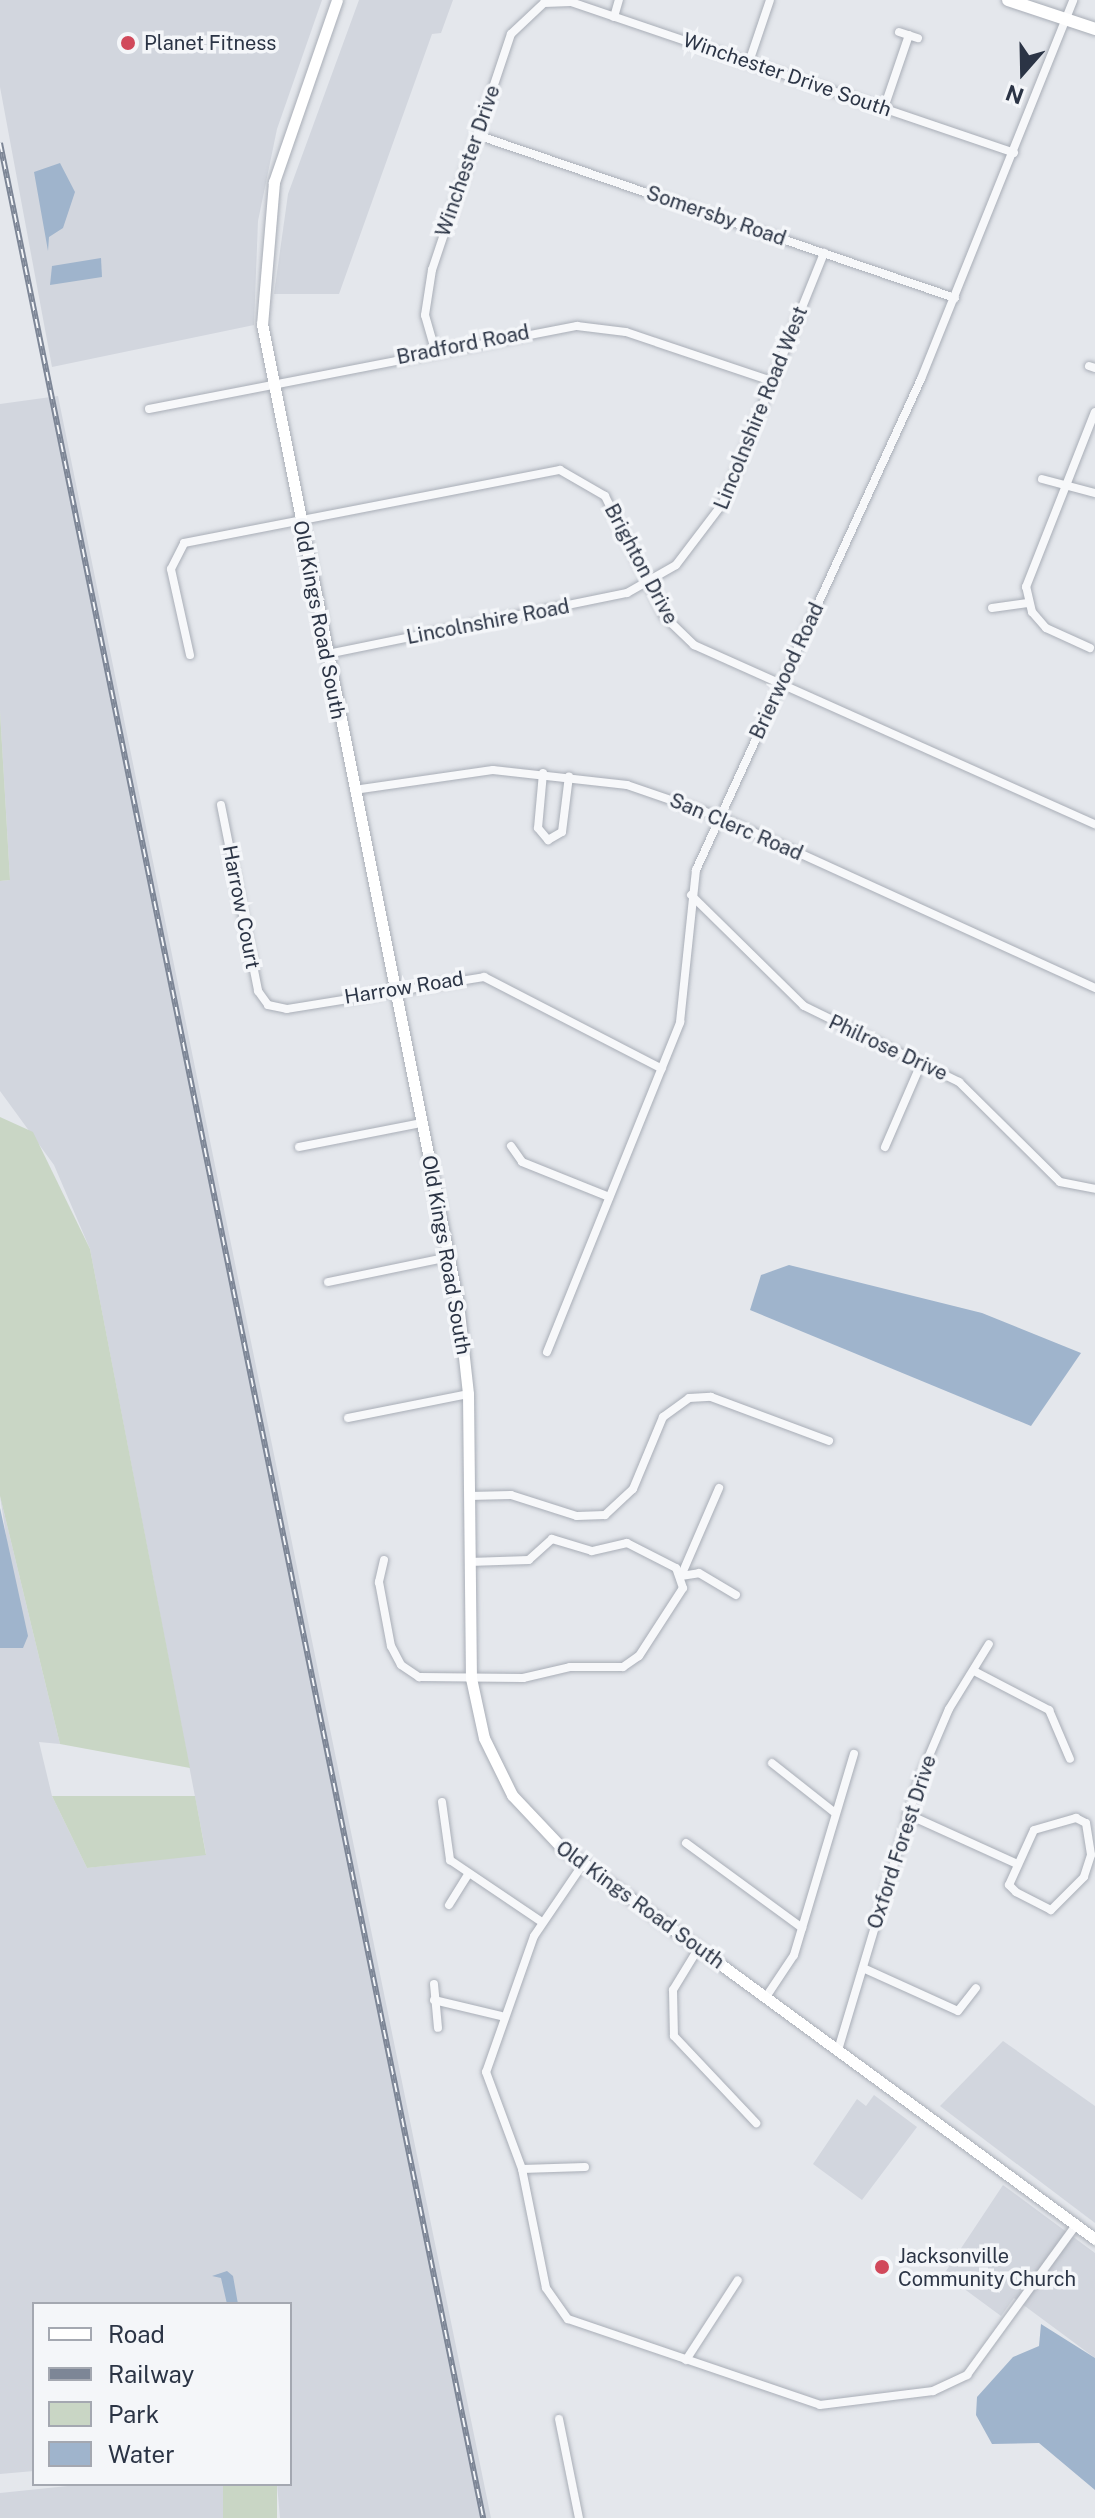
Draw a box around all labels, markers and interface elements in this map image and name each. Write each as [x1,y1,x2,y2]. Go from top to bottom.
street label: Winchester Drive South [680,28,894,122]
place label: Planet Fitness [144,31,276,55]
north arrow [983,32,1063,112]
marker: Planet Fitness [119,34,137,52]
text: N [1002,79,1027,110]
street label: Winchester Drive [431,82,505,240]
street label: Somersby Road [643,181,789,251]
street label: Lincolnshire Road West [709,303,813,513]
street label: Bradford Road [395,320,531,370]
street label: Brighton Drive [599,500,683,628]
street label: Old Kings Road South [288,519,350,721]
street label: Lincolnshire Road [404,594,572,650]
street label: Brierwood Road [745,599,829,743]
street label: San Clerc Road [666,788,806,866]
street label: Harrow Court [217,843,265,971]
street label: Harrow Road [342,967,466,1009]
street label: Philrose Drive [825,1010,951,1086]
street label: Old Kings Road South [417,1153,475,1357]
street label: Oxford Forest Drive [863,1752,941,1932]
street label: Old Kings Road South [551,1836,729,1974]
place label: Jacksonville Community Church [898,2244,1076,2291]
marker: Jacksonville Community Church [873,2258,891,2276]
legend [32,2302,292,2486]
text: Road [108,2320,165,2348]
text: Railway [108,2360,194,2388]
text: Park [108,2400,159,2428]
text: Water [108,2440,175,2468]

